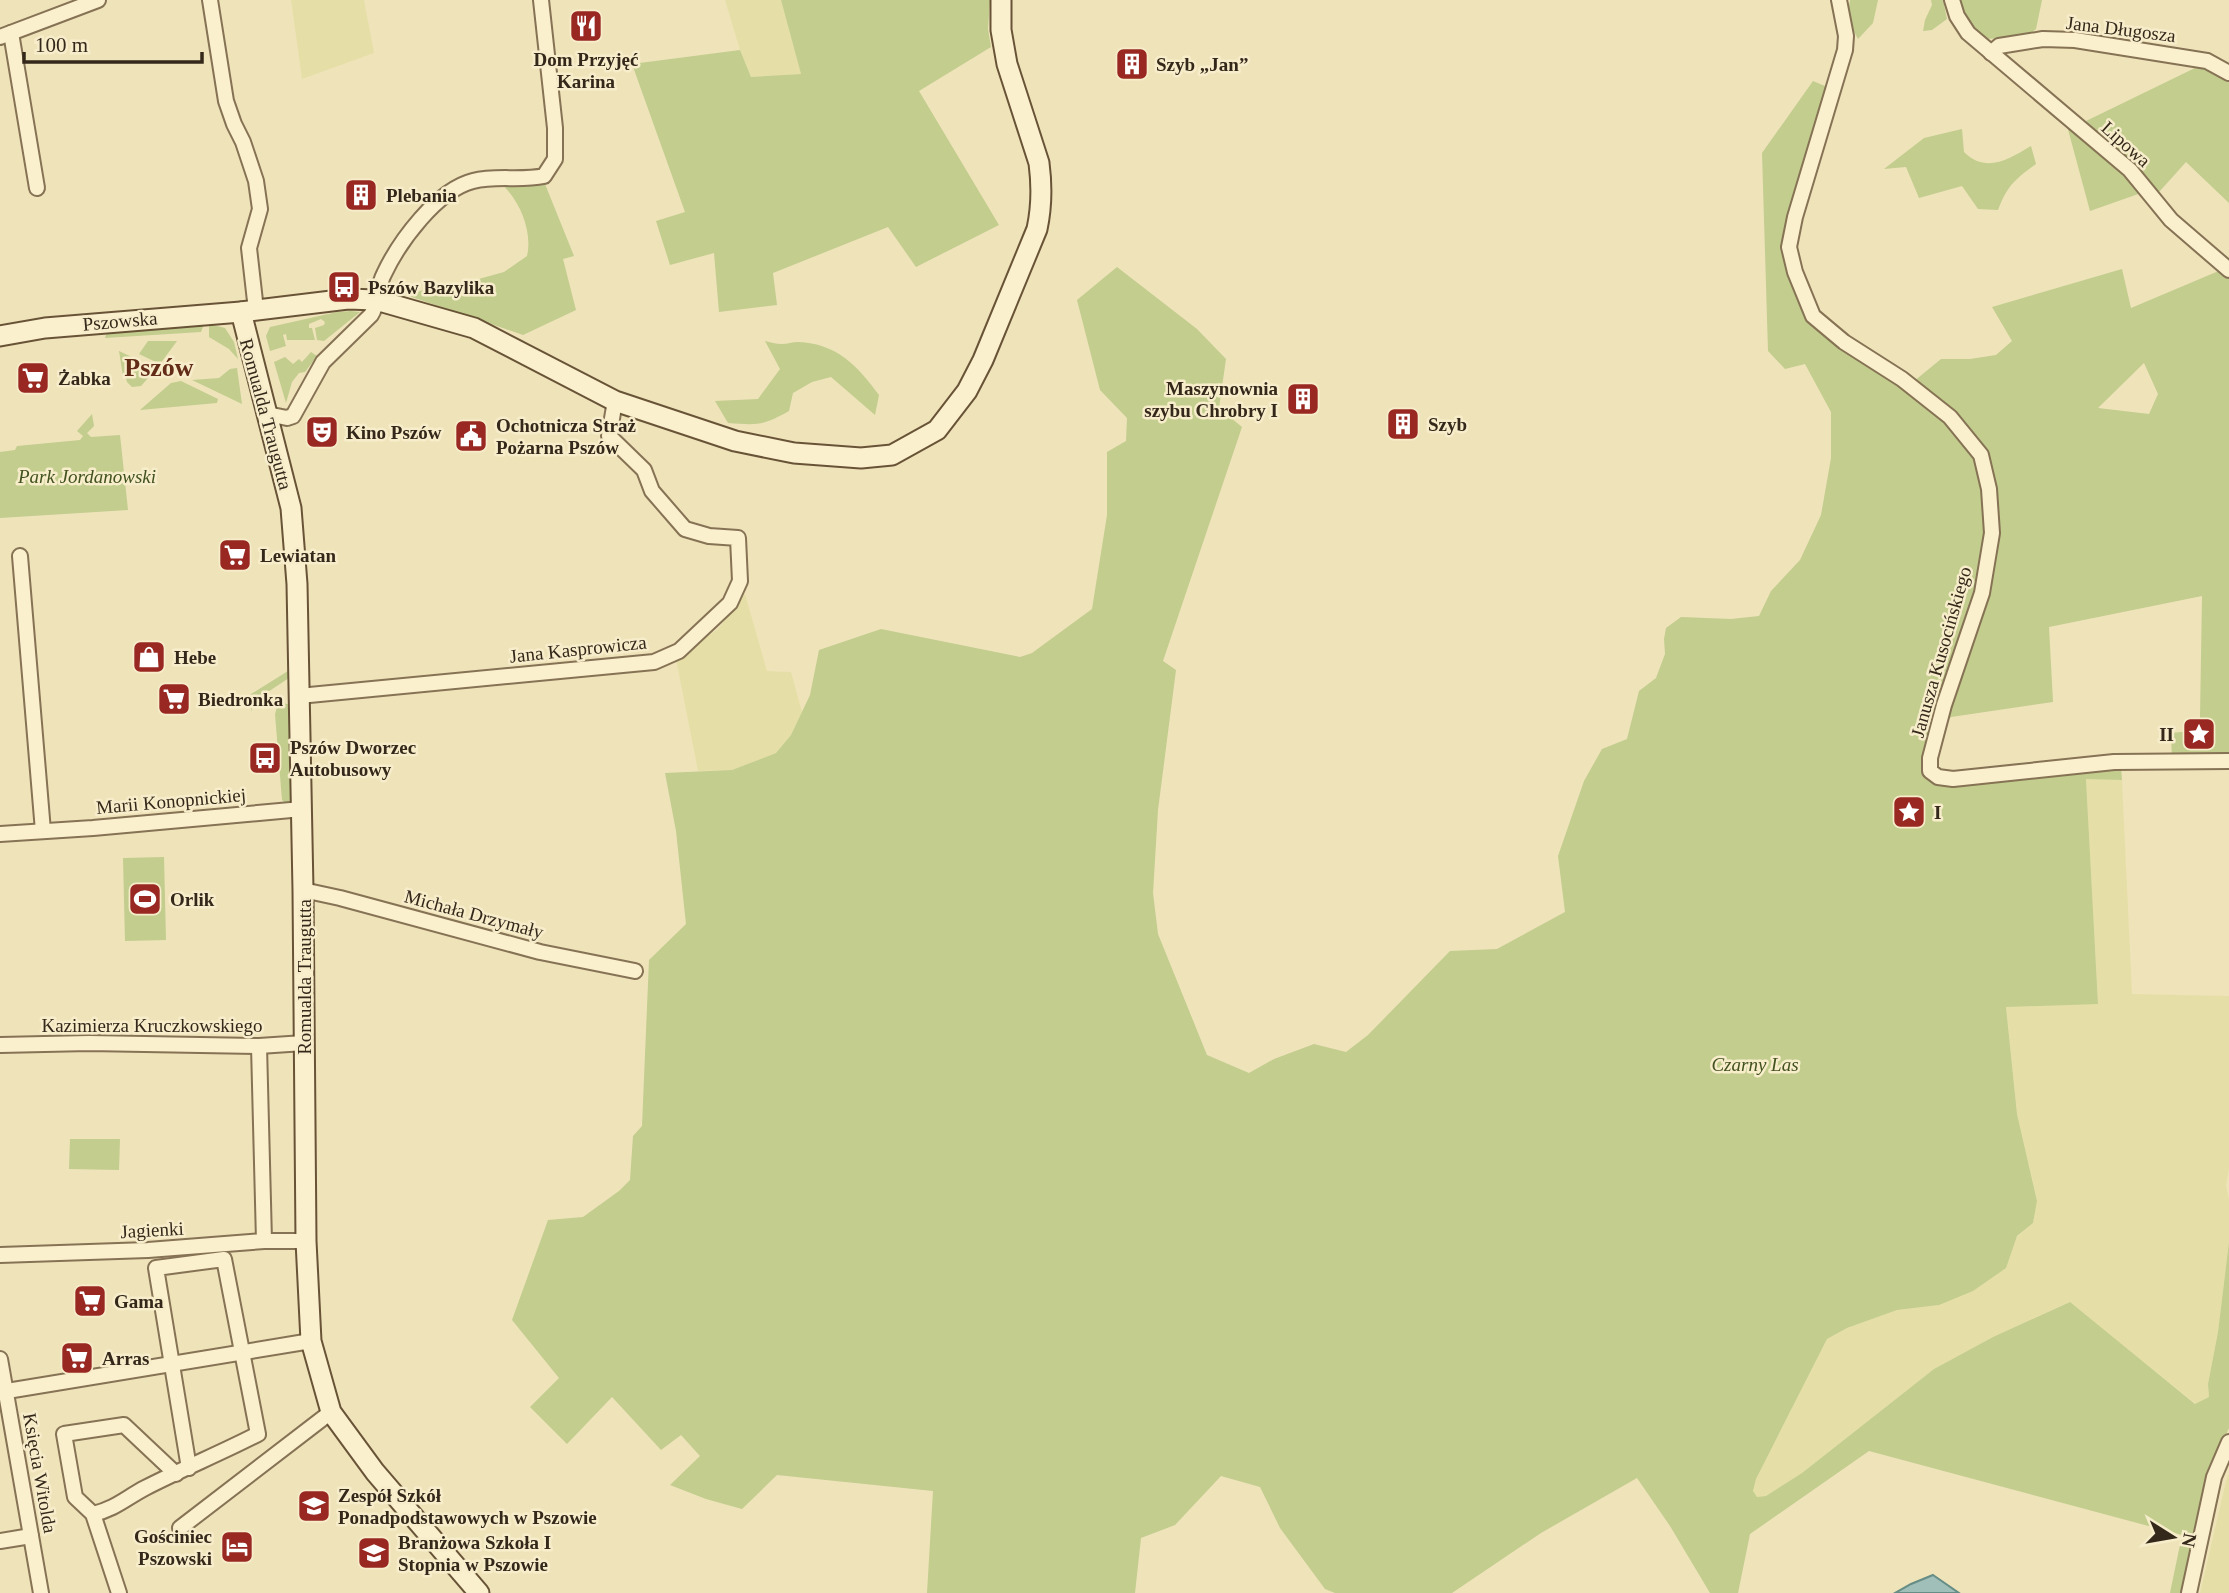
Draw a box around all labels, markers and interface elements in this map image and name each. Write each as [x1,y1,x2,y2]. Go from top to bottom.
restaurant icon: Dom Przyjęć Karina [567,7,605,45]
street label: Jana Długosza [2065,12,2178,46]
scale bar [24,21,203,65]
text: 100 m [35,33,88,57]
building icon: Szyb „Jan” [1113,45,1151,83]
place label: Dom Przyjęć Karina [534,49,638,92]
place label: Szyb „Jan” [1156,54,1248,75]
street label: Lipowa [2097,117,2155,172]
building icon: Plebania [342,176,380,214]
place label: Plebania [386,185,457,206]
bus stop icon: Pszów Bazylika [325,268,363,306]
place label: Pszów Bazylika [368,277,495,298]
street label: Pszowska [82,307,159,335]
street label: Romualda Traugutta [236,336,296,492]
district label: Pszów [124,353,194,382]
supermarket icon: Żabka [14,359,52,397]
place label: Żabka [58,368,111,389]
place label: Maszynownia szybu Chrobry I [1144,378,1278,421]
building icon: Maszynownia szybu Chrobry I [1284,380,1322,418]
building icon: Szyb [1384,405,1422,443]
theatre icon: Kino Pszów [303,413,341,451]
place label: Szyb [1428,414,1467,435]
place label: Ochotnicza Straż Pożarna Pszów [496,415,636,458]
public building icon: Ochotnicza Straż Pożarna Pszów [452,417,490,455]
place label: Kino Pszów [346,422,442,443]
park label: Park Jordanowski [17,466,156,487]
supermarket icon: Lewiatan [216,536,254,574]
place label: Lewiatan [260,545,336,566]
street label: Janusza Kusocińskiego [1907,564,1975,740]
street label: Jana Kasprowicza [508,631,648,667]
shop icon: Hebe [130,638,168,676]
place label: Hebe [174,647,216,668]
supermarket icon: Biedronka [155,680,193,718]
place label: Biedronka [198,689,284,710]
place icon: II [2180,715,2218,753]
place label: II [2159,724,2174,745]
place label: Pszów Dworzec Autobusowy [290,737,416,780]
bus stop icon: Pszów Dworzec Autobusowy [246,739,284,777]
street label: Marii Konopnickiej [95,784,247,818]
place icon: I [1890,793,1928,831]
place label: I [1934,802,1941,823]
sports icon: Orlik [126,880,164,918]
street label: Michała Drzymały [402,885,546,943]
place label: Orlik [170,889,215,910]
street label: Romualda Traugutta [294,899,315,1055]
street label: Kazimierza Kruczkowskiego [41,1015,263,1036]
park label: Czarny Las [1711,1054,1799,1075]
street label: Jagienki [120,1218,184,1242]
supermarket icon: Gama [71,1282,109,1320]
place label: Gama [114,1291,164,1312]
supermarket icon: Arras [58,1339,96,1377]
place label: Arras [102,1348,149,1369]
street label: Księcia Witolda [19,1411,61,1535]
place label: Zespół Szkół Ponadpodstawowych w Pszowie [338,1485,597,1528]
school or university icon: Zespół Szkół Ponadpodstawowych w Pszowie [295,1487,333,1525]
north arrow [2138,1502,2208,1572]
place label: Gościniec Pszowski [134,1526,212,1569]
hotel icon: Gościniec Pszowski [218,1528,256,1566]
text: N [2178,1531,2201,1549]
place label: Branżowa Szkoła I Stopnia w Pszowie [398,1532,551,1575]
school or university icon: Branżowa Szkoła I Stopnia w Pszowie [355,1534,393,1572]

